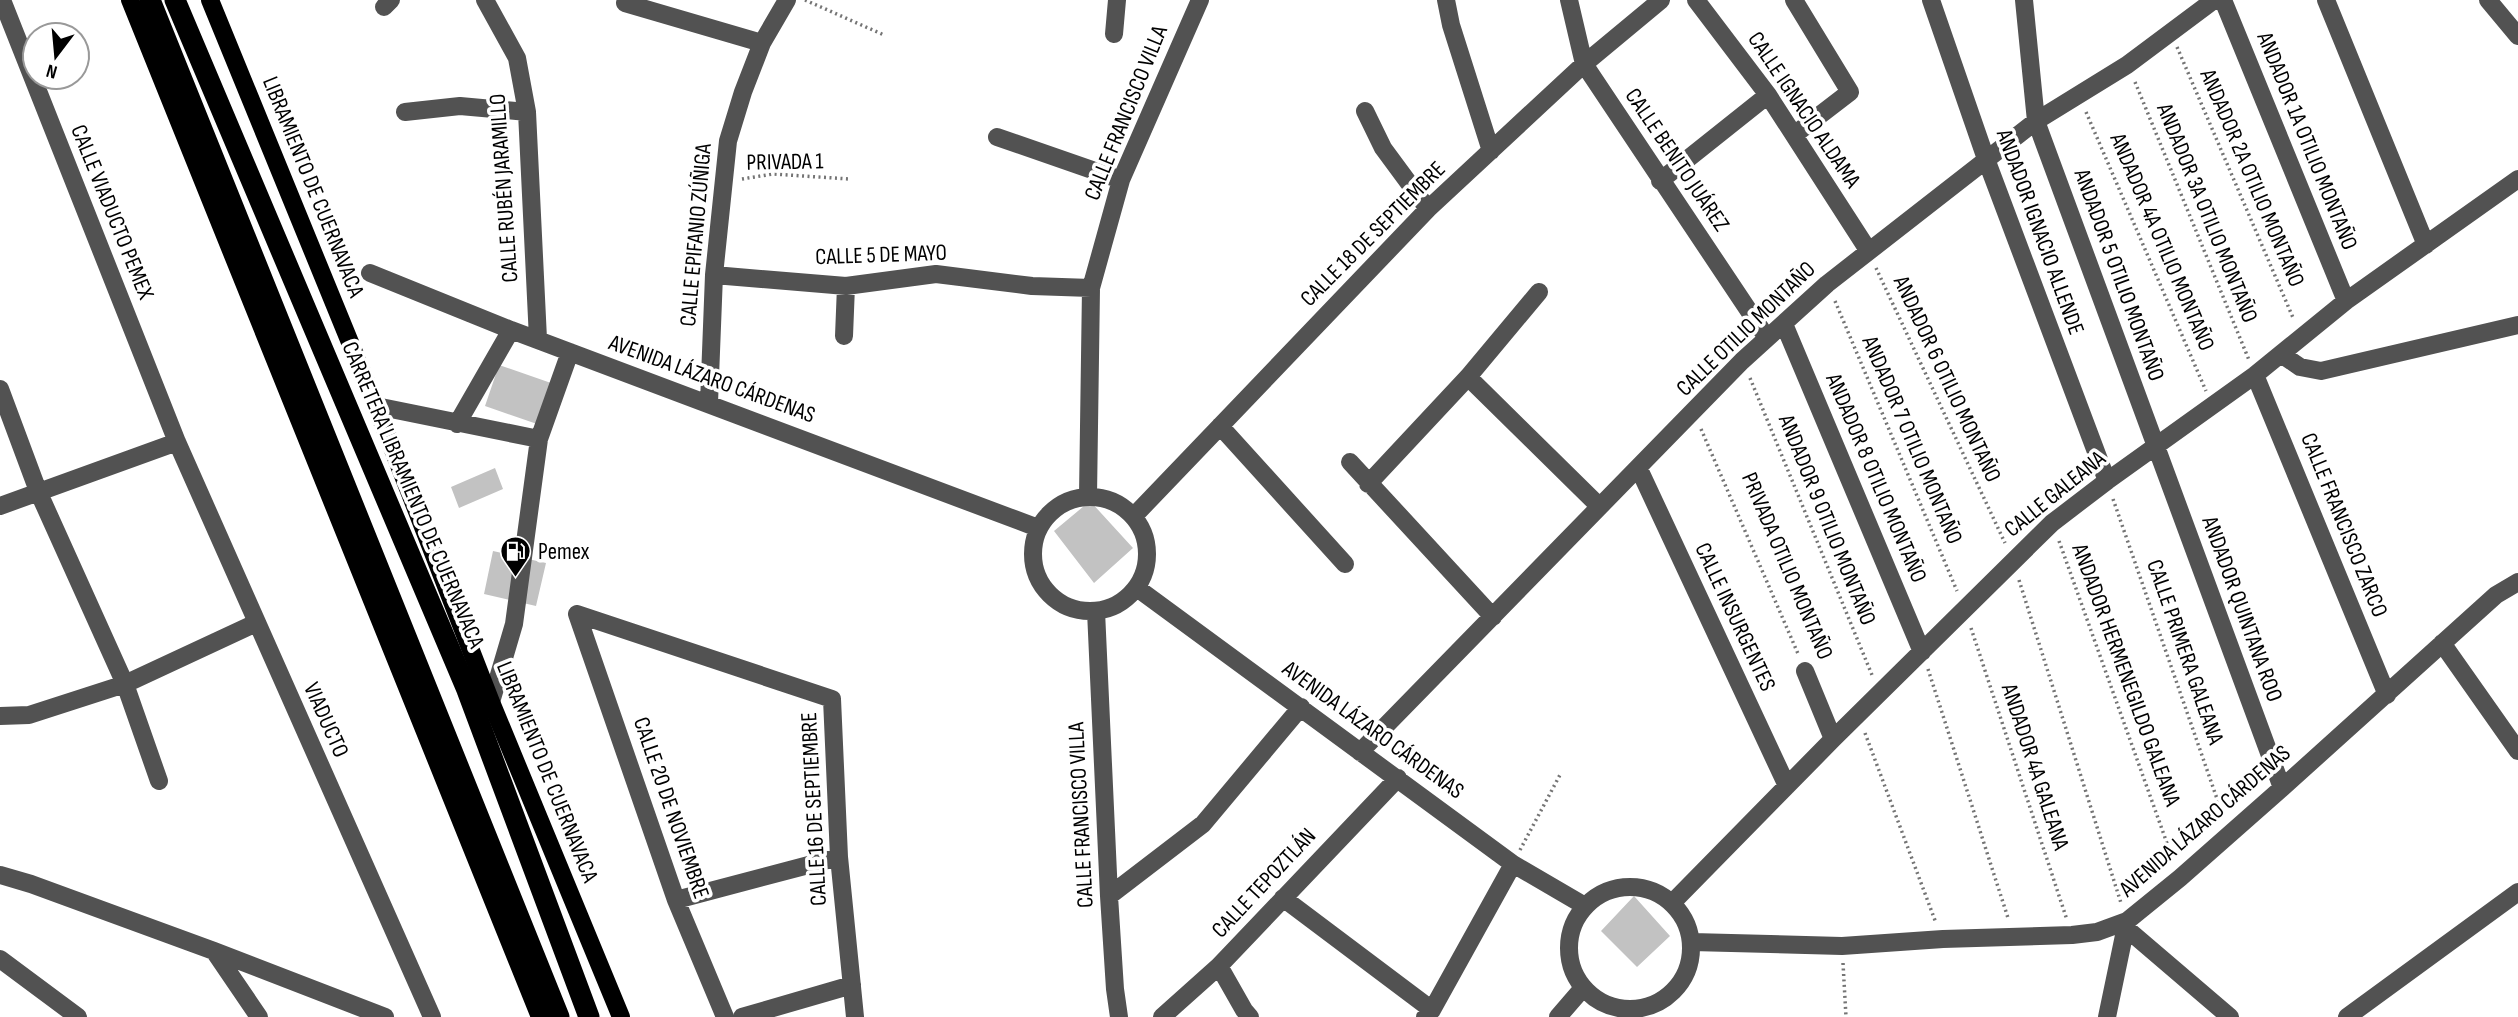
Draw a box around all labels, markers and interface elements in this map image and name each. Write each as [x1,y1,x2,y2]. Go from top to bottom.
north arrow [21,21,91,91]
street label: CALLE FRANCISCO VILLA [1078,21,1174,204]
street label: CALLE IGNACIO ALDAMA [1741,27,1867,193]
street label: ANDADOR 1A OTILIO MONTAÑO [2250,27,2364,254]
text: N [44,58,60,83]
street label: ANDADOR 2A OTILIO MONTAÑO [2193,64,2311,291]
street label: LIBRAMIENTO DE CUERNAVACA [256,73,370,302]
street label: CALLE BENITO JUÁREZ [1619,83,1735,237]
street label: CALLE RUBÉN JARAMILLO [483,93,525,283]
street label: ANDADOR 3A OTILIO MONTAÑO [2150,99,2264,327]
street label: CALLE VIADUCTO PEMEX [64,121,160,304]
street label: ANDADOR IGNACIO ALLENDE [1989,125,2090,339]
street label: ANDADOR 4A OTILIO MONTAÑO [2103,128,2221,355]
street label: CALLE EPIFANIO ZÚÑIGA [674,142,718,328]
street label: PRIVADA 1 [746,147,824,177]
street label: CALLE 18 DE SEPTIEMBRE [1295,156,1451,312]
street label: ANDADOR 5 OTILIO MONTAÑO [2067,164,2170,385]
street label: CALLE 5 DE MAYO [815,239,947,271]
street label: CALLE OTILIO MONTAÑO [1671,256,1821,402]
street label: ANDADOR 6 OTILIO MONTAÑO [1887,271,2007,487]
street label: AVENIDA LÁZARO CÁRDENAS [604,328,819,429]
street label: ANDADOR 7 OTILIO MONTAÑO [1855,331,1969,548]
street label: CARRETERA LIBRAMIENTO DE CUERNAVACA [336,338,490,652]
street label: ANDADOR 8 OTILIO MONTAÑO [1819,368,1933,587]
street label: ANDADOR 9 OTILIO MONTAÑO [1772,410,1882,629]
street label: CALLE FRANCISCO ZARCO [2294,429,2394,621]
street label: CALLE GALEANA [1999,445,2111,543]
street label: PRIVADA OTILIO MONTAÑO [1735,468,1839,664]
street label: ANDADOR QUINTANA ROO [2195,512,2289,705]
fuel station icon: Pemex [498,535,532,579]
place label: Pemex [538,538,590,566]
street label: CALLE INSURGENTES [1688,538,1782,696]
street label: ANDADOR HERMENEGILDO GALEANA [2065,539,2187,810]
street label: CALLE PRIMERA GALEANA [2140,556,2230,748]
street label: AVENIDA LÁZARO CÁRDENAS [1276,654,1469,805]
street label: LIBRAMIENTO DE CUERNAVACA [490,658,604,887]
street label: VIADUCTO [297,678,355,762]
street label: ANDADOR 4A GALEANA [1995,679,2075,854]
street label: CALLE 16 DE SEPTIEMBRE [795,711,833,907]
street label: CALLE 20 DE NOVIEMBRE [627,713,715,903]
street label: CALLE FRANCISCO VILLA [1062,721,1100,909]
street label: AVENIDA LÁZARO CÁRDENAS [2113,739,2296,904]
street label: CALLE TEPOZTLÁN [1206,822,1322,944]

